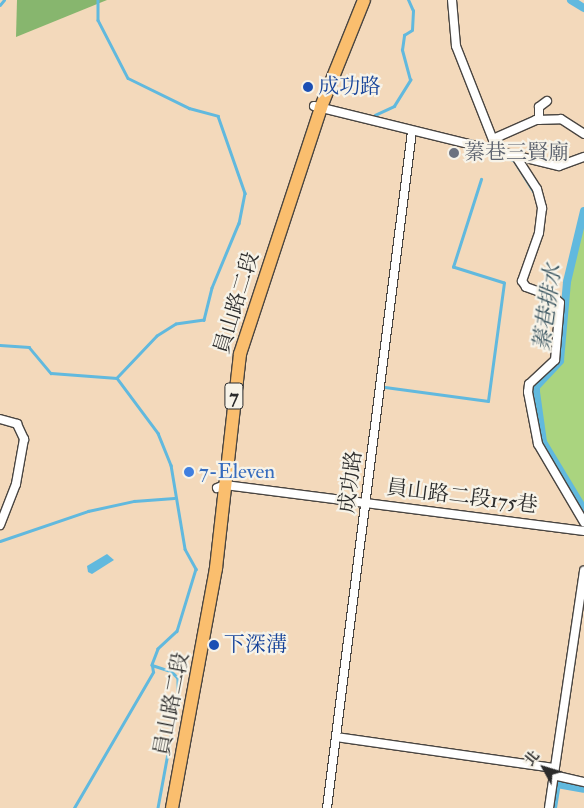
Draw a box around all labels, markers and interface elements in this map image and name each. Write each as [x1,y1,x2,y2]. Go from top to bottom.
place label: 成功路 [318,74,381,100]
marker: 成功路 [302,81,314,93]
place label: 蓁巷三賢廟 [464,140,569,166]
marker: 蓁巷三賢廟 [448,147,460,159]
street label: 員山路二段 [210,249,264,357]
water label: 蓁巷排水 [529,263,567,353]
road number: 7 [224,378,244,414]
street label: 成功路 [335,449,367,515]
place label: 7-Eleven [199,459,275,485]
marker: 7-Eleven [183,466,195,478]
street label: 員山路二段175巷 [385,475,539,519]
place label: 下深溝 [224,632,287,658]
marker: 下深溝 [208,639,220,651]
street label: 員山路二段 [150,650,194,758]
north arrow [519,743,569,793]
text: 北 [521,747,543,769]

